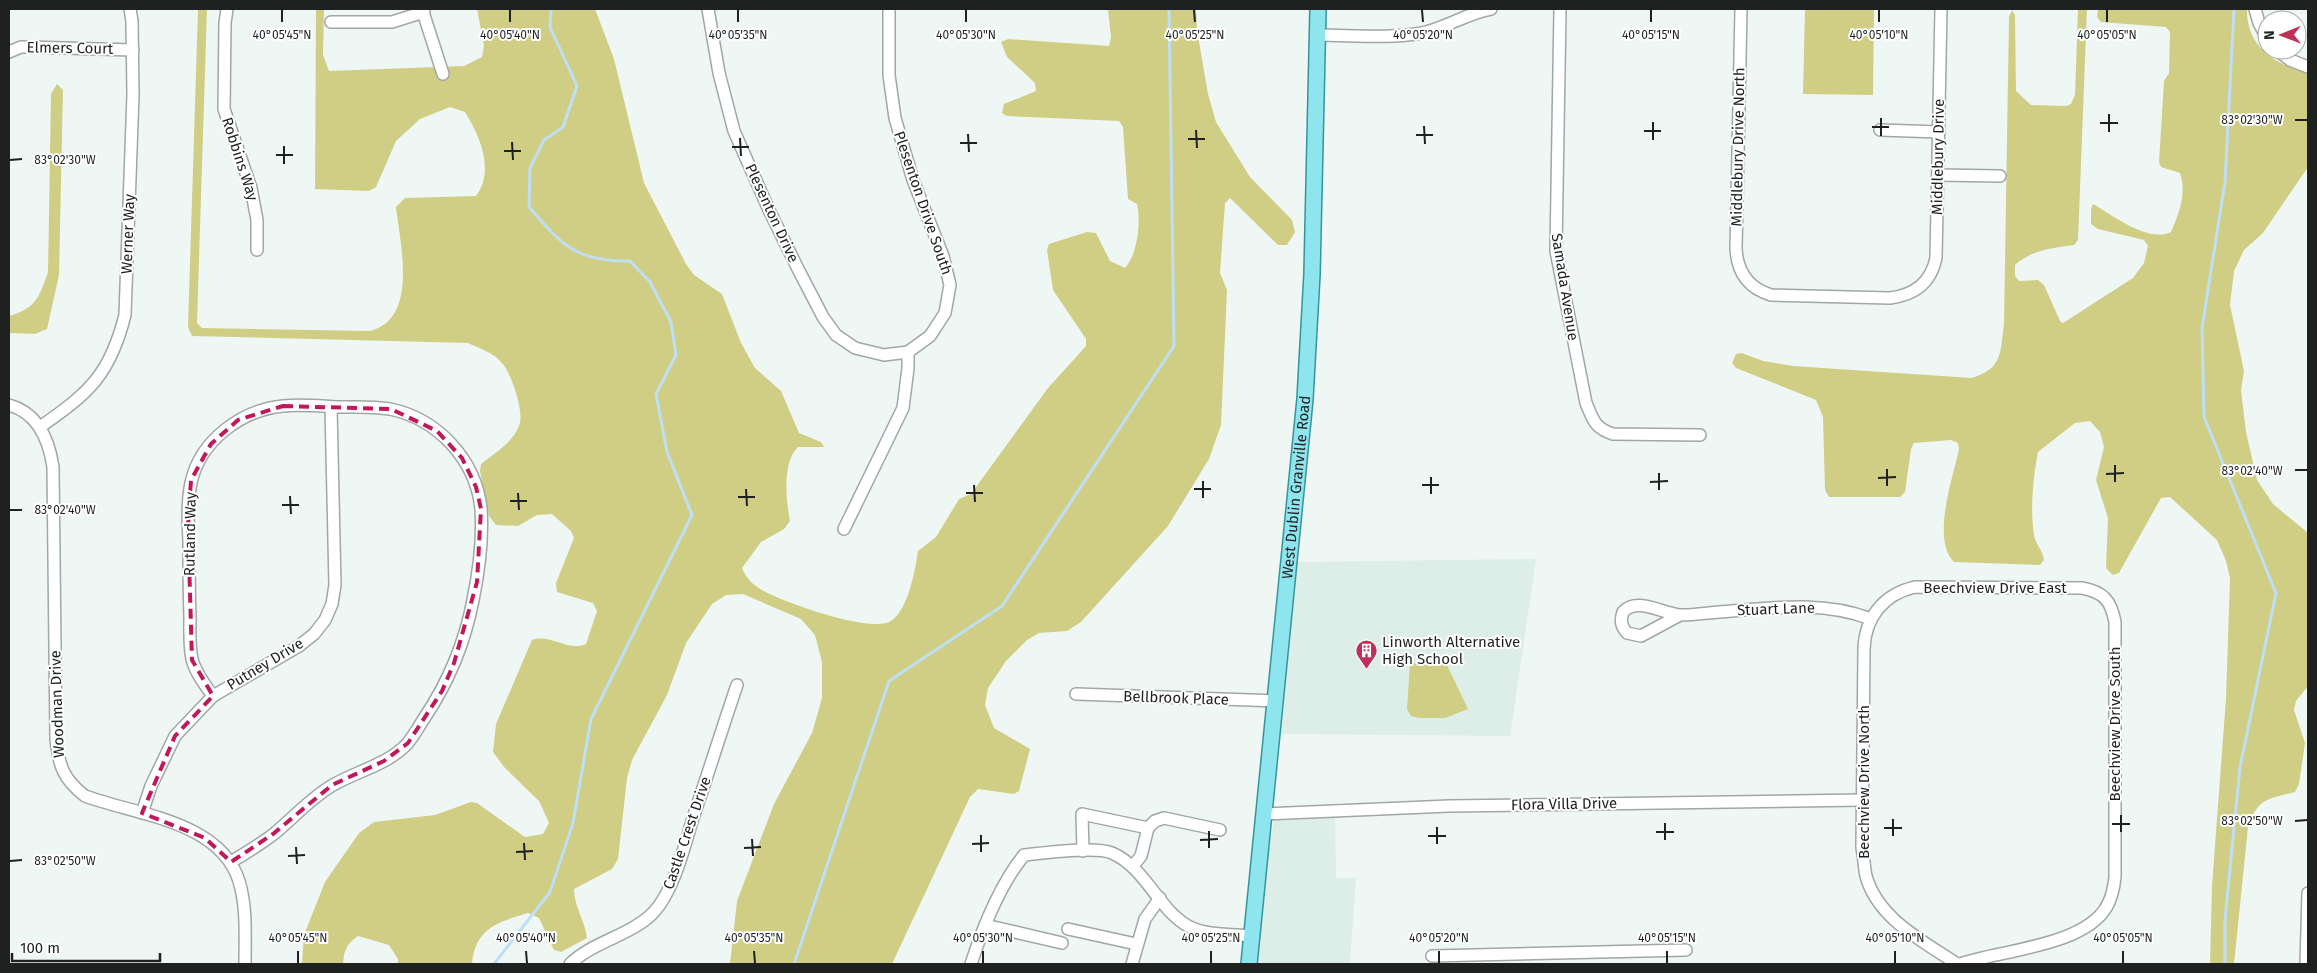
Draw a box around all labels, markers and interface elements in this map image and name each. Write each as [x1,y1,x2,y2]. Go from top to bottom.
north arrow [2257,10,2307,60]
text: 40°05'45"N [253,28,311,42]
text: 40°05'40"N [480,28,540,42]
text: 40°05'35"N [709,28,767,42]
text: 40°05'30"N [936,28,996,42]
text: 40°05'25"N [1166,28,1224,42]
text: 40°05'20"N [1393,28,1453,42]
text: 40°05'15"N [1622,28,1680,42]
text: 40°05'10"N [1849,28,1909,42]
text: 40°05'05"N [2077,28,2137,42]
text: N [2261,30,2278,40]
street label: Elmers Court [27,38,114,58]
street label: Middlebury Drive North [1728,67,1748,227]
street label: Middlebury Drive [1928,99,1948,215]
text: 83°02'30"W [2221,113,2283,127]
street label: Robbins Way [218,115,262,204]
street label: Plesenton Drive South [890,129,956,277]
text: 83°02'30"W [34,153,96,167]
street label: Plesenton Drive [741,161,803,265]
street label: Werner Way [118,193,138,274]
street label: Samada Avenue [1548,232,1582,342]
street label: West Dublin Granville Road [1278,395,1314,580]
text: 83°02'40"W [2221,464,2283,478]
street label: Rutland Way [180,491,200,576]
text: 83°02'40"W [34,503,96,517]
street label: Beechview Drive East [1923,579,2067,597]
street label: Stuart Lane [1737,599,1815,619]
place label: Linworth Alternative High School [1382,633,1520,668]
street label: Putney Drive [224,634,306,694]
building icon: Linworth Alternative High School [1354,639,1378,670]
street label: Beechview Drive South [2106,647,2124,801]
street label: Woodman Drive [46,650,68,758]
street label: Bellbrook Place [1123,687,1229,709]
street label: Beechview Drive North [1855,705,1873,859]
street label: Castle Crest Drive [659,774,715,892]
street label: Flora Villa Drive [1511,794,1617,814]
text: 83°02'50"W [2221,814,2283,828]
text: 83°02'50"W [34,854,96,868]
scale bar [12,930,160,962]
text: 40°05'45"N [269,931,327,945]
text: 40°05'40"N [496,931,556,945]
text: 40°05'35"N [725,931,783,945]
text: 40°05'30"N [953,931,1013,945]
text: 40°05'25"N [1182,931,1240,945]
text: 40°05'20"N [1409,931,1469,945]
text: 40°05'15"N [1638,931,1696,945]
text: 40°05'10"N [1865,931,1925,945]
text: 40°05'05"N [2093,931,2153,945]
text: 100 m [20,939,60,957]

